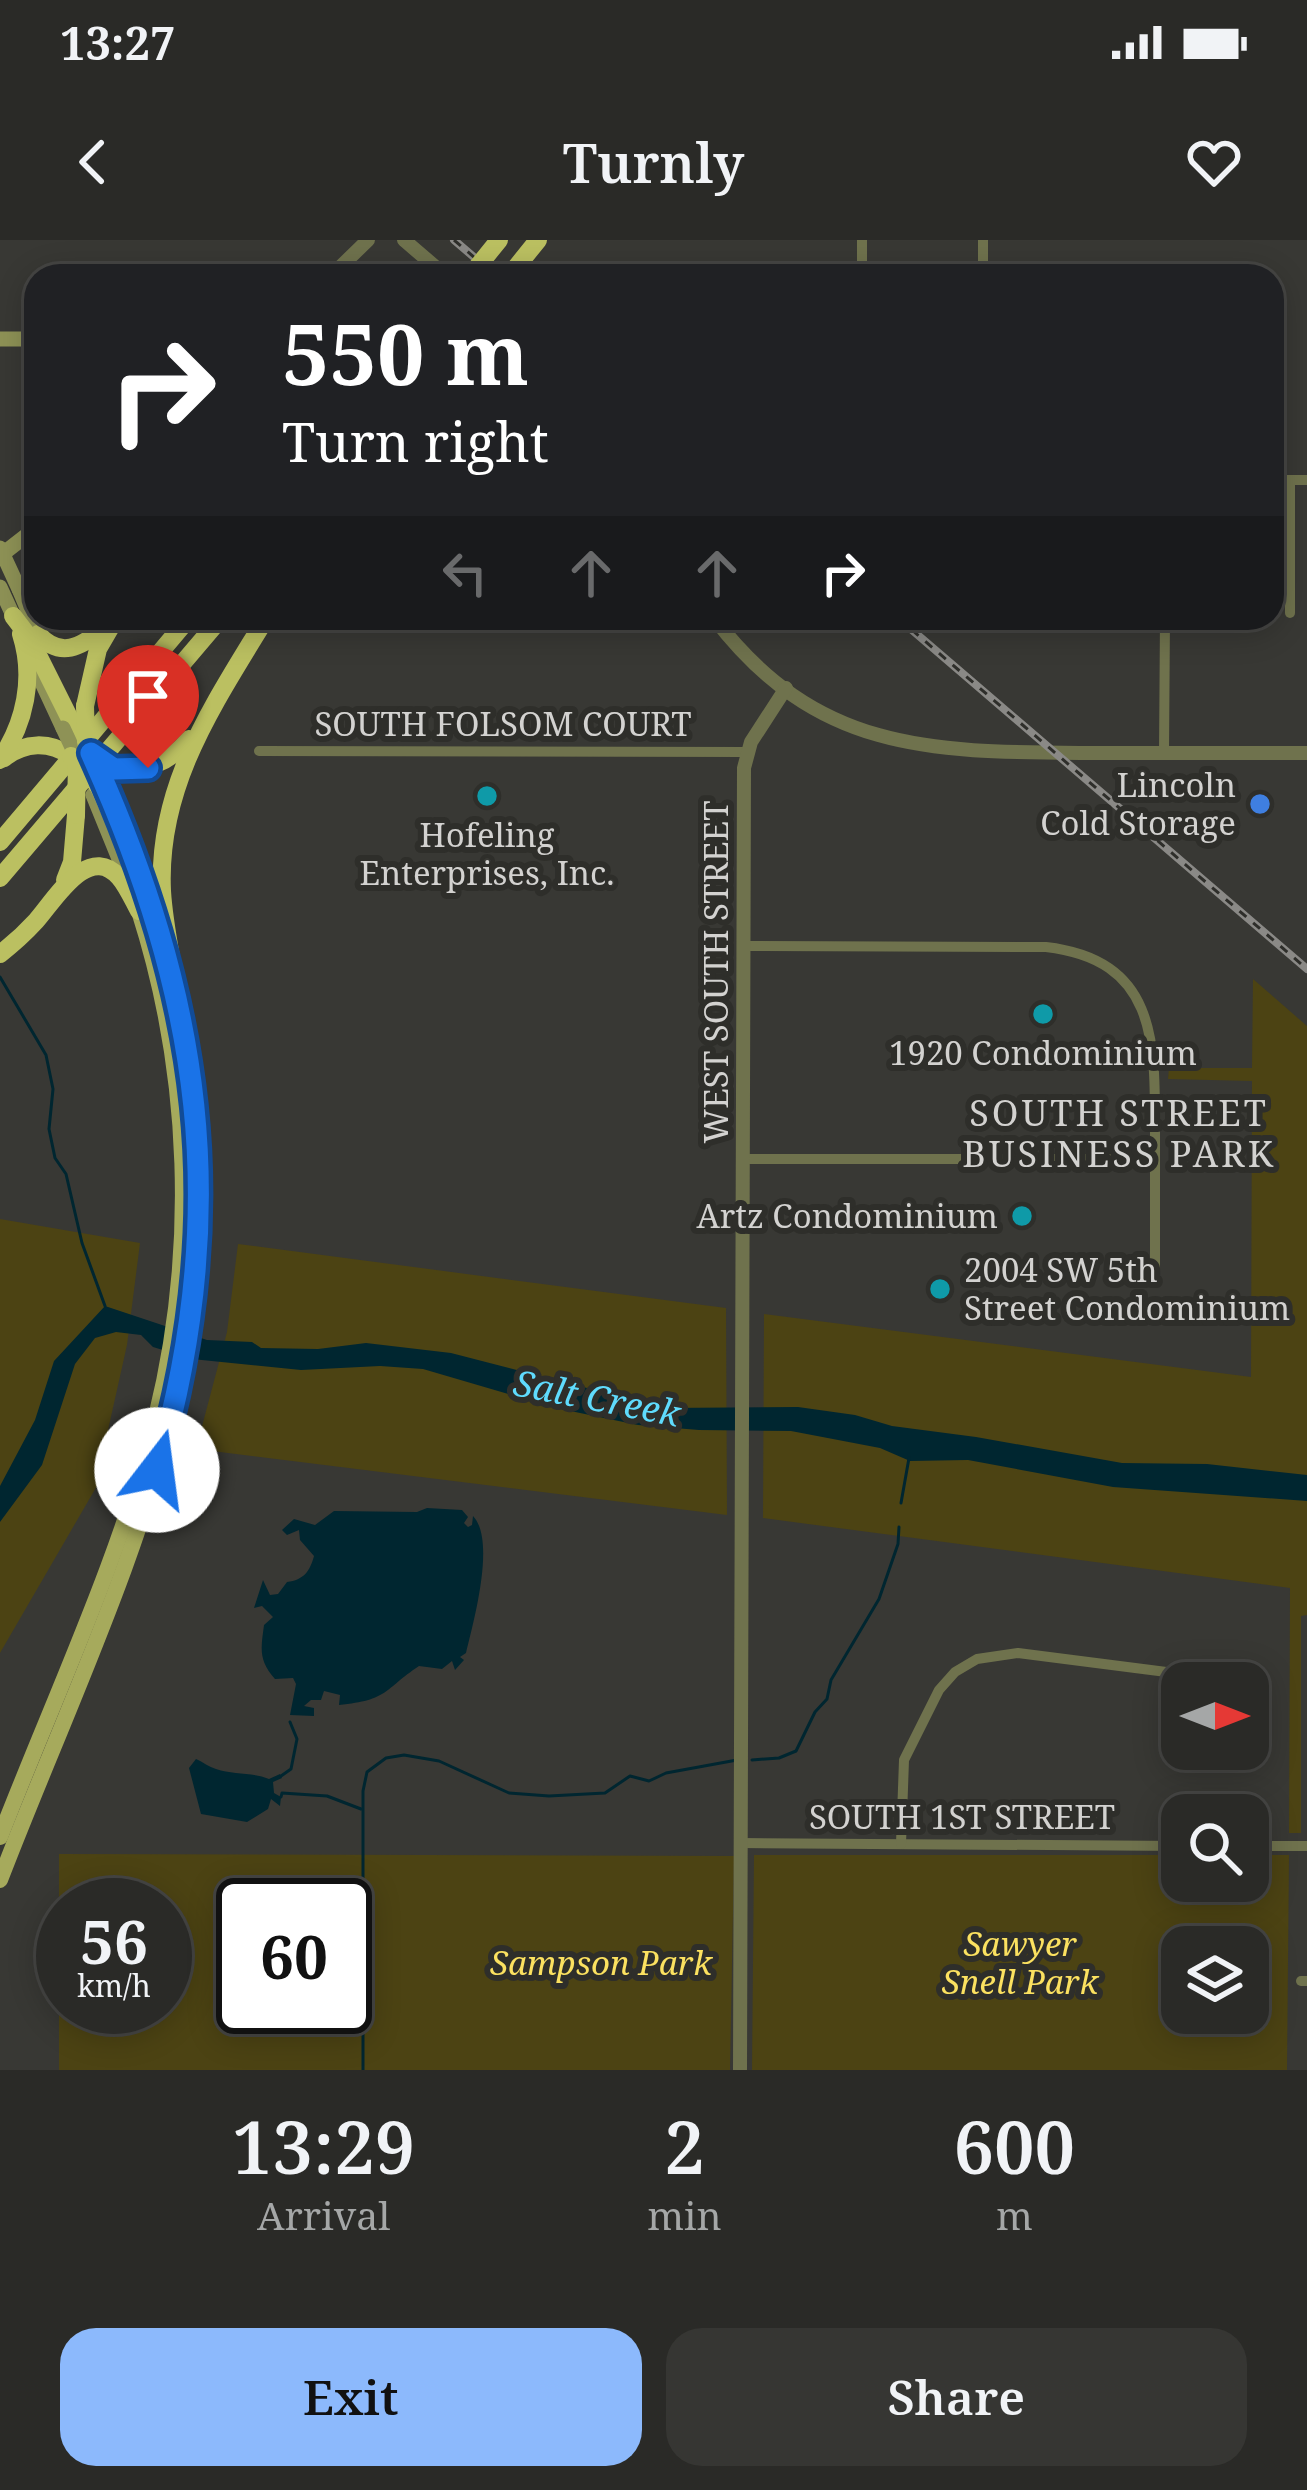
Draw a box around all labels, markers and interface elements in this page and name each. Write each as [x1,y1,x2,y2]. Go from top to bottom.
text: 13:27 [60,12,175,73]
text: Turnly [563,125,744,199]
icon: back [60,129,126,195]
icon: heart [1181,129,1247,195]
text: 550 m [282,295,529,410]
icon: right [84,312,240,468]
text: Turn right [282,404,549,478]
icon: left [432,540,498,606]
icon: ahead [558,540,624,606]
icon: ahead [684,540,750,606]
icon: right [810,540,876,606]
pin [97,645,199,768]
icon: arrive [115,663,181,729]
street label: SOUTH FOLSOM COURT [314,701,692,746]
place label: Lincoln Cold Storage [1040,762,1236,845]
marker: Hofeling Enterprises, Inc. [474,783,500,809]
marker: Lincoln Cold Storage [1247,791,1273,817]
street label: WEST SOUTH STREET [693,801,738,1143]
place label: Hofeling Enterprises, Inc. [359,812,615,895]
marker: 1920 Condominium [1030,1001,1056,1027]
place label: 1920 Condominium [889,1030,1197,1075]
district label: SOUTH STREET BUSINESS PARK [962,1088,1276,1178]
place label: Artz Condominium [697,1193,998,1238]
marker: Artz Condominium [1009,1203,1035,1229]
place label: 2004 SW 5th Street Condominium [964,1247,1290,1330]
marker: 2004 SW 5th Street Condominium [927,1276,953,1302]
water label: Salt Creek [510,1357,686,1438]
position arrow [94,1407,220,1533]
north arrow [1161,1662,1269,1770]
map controls [1161,1662,1269,2034]
street label: SOUTH 1ST STREET [809,1794,1115,1839]
button: search [1161,1794,1269,1902]
speed limit sign: 60 [216,1878,372,2034]
text: 56 [80,1900,148,1982]
park label: Sawyer Snell Park [942,1921,1099,2004]
button: layers [1161,1926,1269,2034]
park label: Sampson Park [490,1940,713,1985]
text: km/h [77,1965,151,2006]
text: 13:29 [232,2097,415,2195]
text: 2 [664,2097,705,2195]
text: 600 [954,2097,1075,2195]
text: Arrival [257,2188,390,2241]
text: min [647,2188,722,2241]
text: m [996,2188,1033,2241]
button: Exit [60,2328,642,2466]
button: Share [666,2328,1247,2466]

